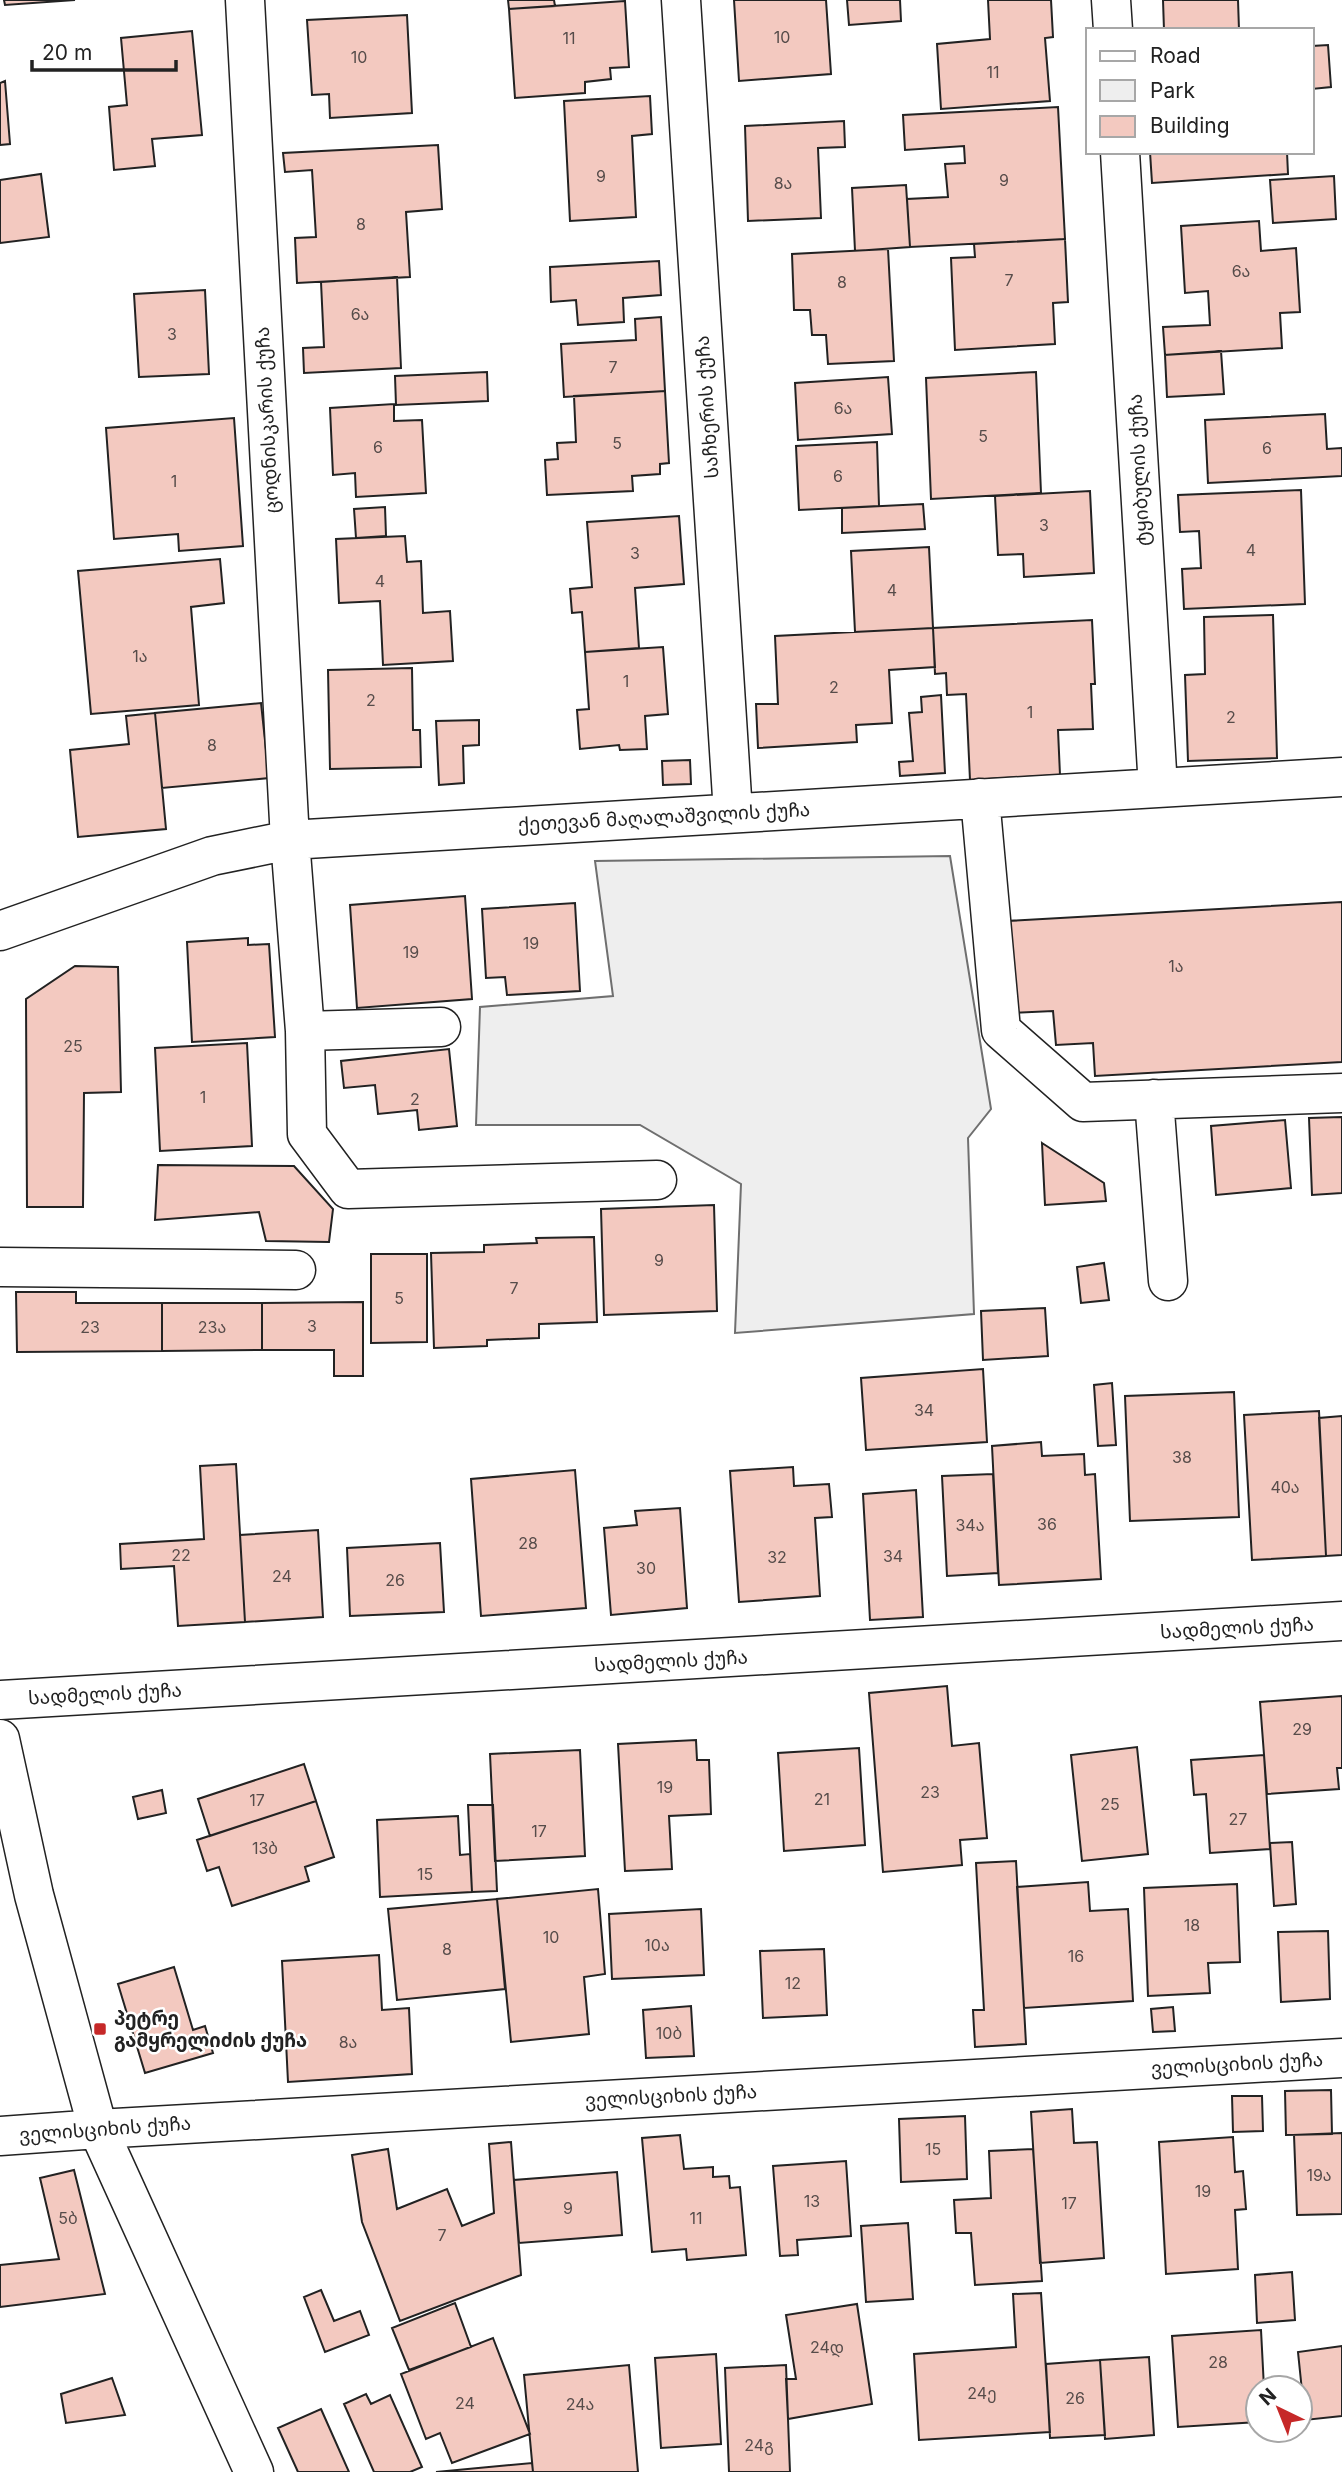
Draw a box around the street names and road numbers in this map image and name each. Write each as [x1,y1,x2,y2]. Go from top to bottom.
street label: ცოდნისკარის ქუჩა [251,326,284,514]
street label: საჩხერის ქუჩა [691,335,723,479]
street label: ტყიბულის ქუჩა [1124,393,1155,547]
street label: ქეთევან მაღალაშვილის ქუჩა [517,798,811,837]
street label: სადმელის ქუჩა [1160,1612,1314,1645]
street label: სადმელის ქუჩა [594,1645,748,1678]
street label: სადმელის ქუჩა [28,1678,182,1711]
street label: ველისციხის ქუჩა [1150,2048,1324,2081]
street label: ველისციხის ქუჩა [584,2080,758,2113]
street label: ველისციხის ქუჩა [18,2112,192,2147]

